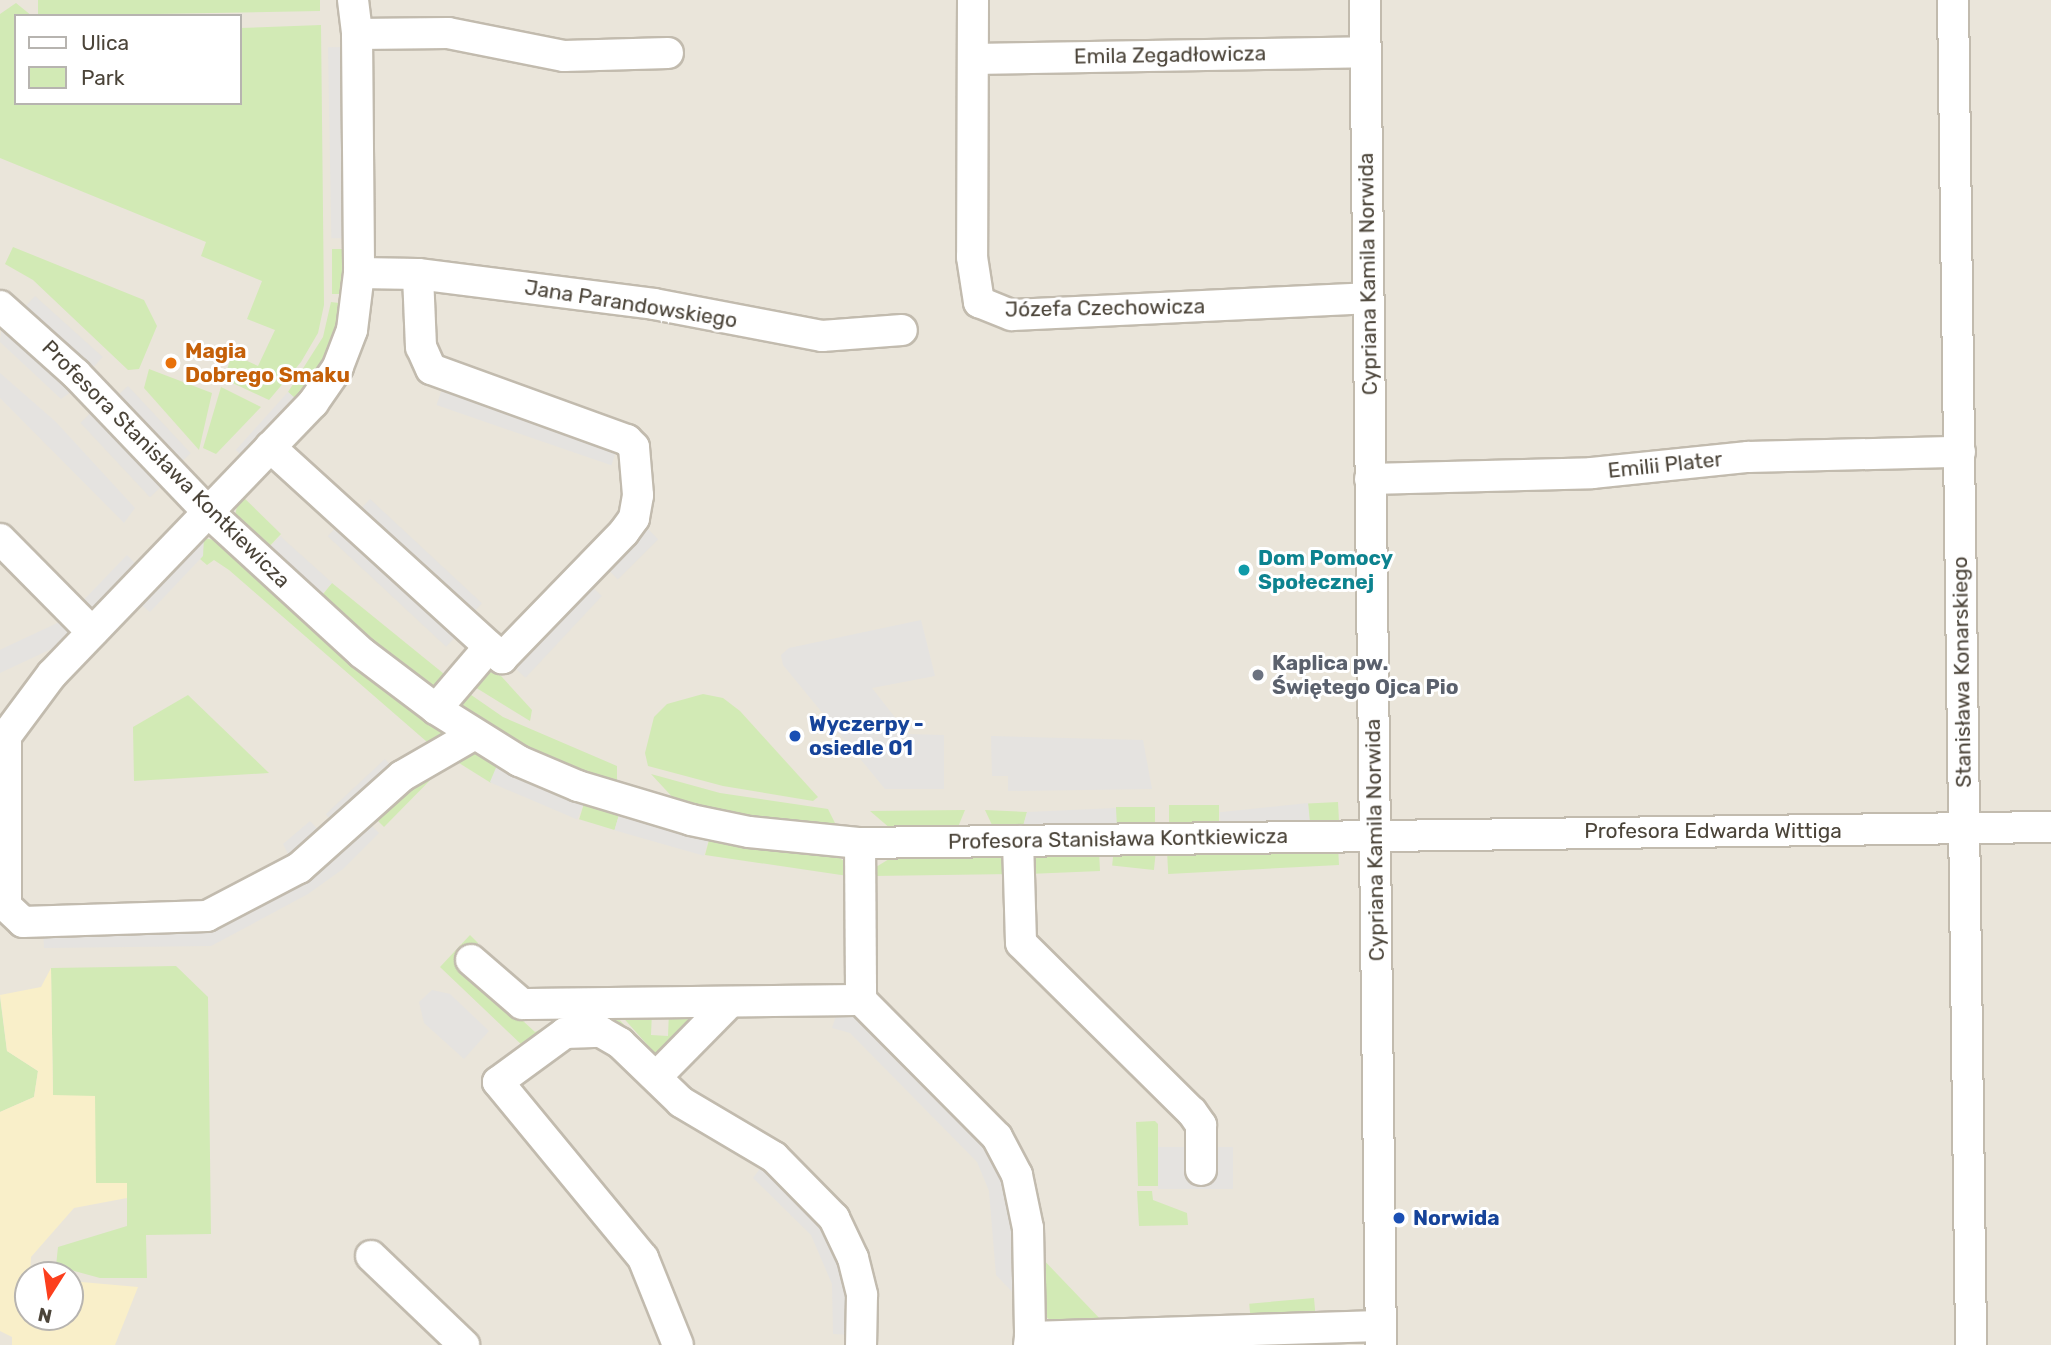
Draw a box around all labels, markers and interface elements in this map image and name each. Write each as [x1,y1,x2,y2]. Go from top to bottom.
legend [14,14,242,105]
text: Ulica [81,30,129,55]
street label: Emila Zegadłowicza [1074,41,1266,69]
text: Park [81,65,125,90]
street label: Cypriana Kamila Norwida [1353,153,1383,395]
street label: Jana Parandowskiego [523,275,739,333]
street label: Józefa Czechowicza [1005,294,1205,322]
street label: Profesora Stanisława Kontkiewicza [37,335,295,593]
place label: Magia Dobrego Smaku [185,338,350,388]
marker: Magia Dobrego Smaku [163,355,179,371]
street label: Emilii Plater [1607,446,1723,484]
place label: Dom Pomocy Społecznej [1258,545,1393,595]
street label: Stanisława Konarskiego [1947,556,1977,788]
marker: Dom Pomocy Społecznej [1236,562,1252,578]
place label: Kaplica pw. Świętego Ojca Pio [1272,650,1458,700]
marker: Kaplica pw. Świętego Ojca Pio [1250,667,1266,683]
place label: Wyczerpy - osiedle 01 [809,711,924,761]
street label: Cypriana Kamila Norwida [1360,719,1390,961]
marker: Wyczerpy - osiedle 01 [787,728,803,744]
street label: Profesora Edwarda Wittiga [1584,818,1842,844]
street label: Profesora Stanisława Kontkiewicza [948,823,1288,855]
place label: Norwida [1413,1205,1500,1231]
marker: Norwida [1391,1210,1407,1226]
north arrow [14,1261,84,1331]
text: N [36,1302,54,1328]

